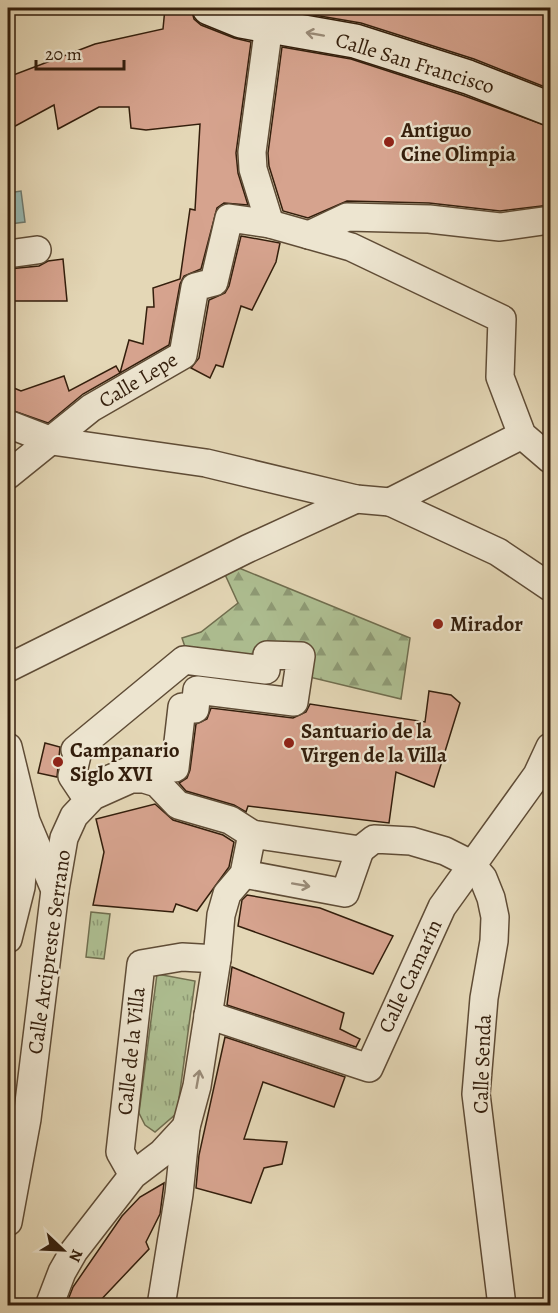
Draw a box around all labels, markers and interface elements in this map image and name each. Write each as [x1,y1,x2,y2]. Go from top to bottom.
street label: Calle San Francisco [332,26,498,100]
one-way arrow [306,28,326,39]
scale bar [36,33,124,71]
text: 20 m [45,42,82,66]
place label: Antiguo Cine Olimpia [400,116,517,168]
marker: Antiguo Cine Olimpia [382,135,396,149]
street label: Calle Lepe [93,346,183,414]
place label: Mirador [450,610,523,638]
marker: Mirador [431,617,445,631]
place label: Santuario de la Virgen de la Villa [300,717,448,769]
place label: Campanario Siglo XVI [70,736,180,788]
marker: Santuario de la Virgen de la Villa [282,736,296,750]
marker: Campanario Siglo XVI [51,755,65,769]
street label: Calle Arcipreste Serrano [21,848,77,1056]
one-way arrow [291,880,310,891]
street label: Calle Camarín [371,915,449,1037]
street label: Calle de la Villa [110,985,152,1116]
street label: Calle Senda [466,1014,498,1114]
one-way arrow [193,1070,204,1089]
north arrow [33,1220,93,1280]
text: N [63,1246,88,1265]

